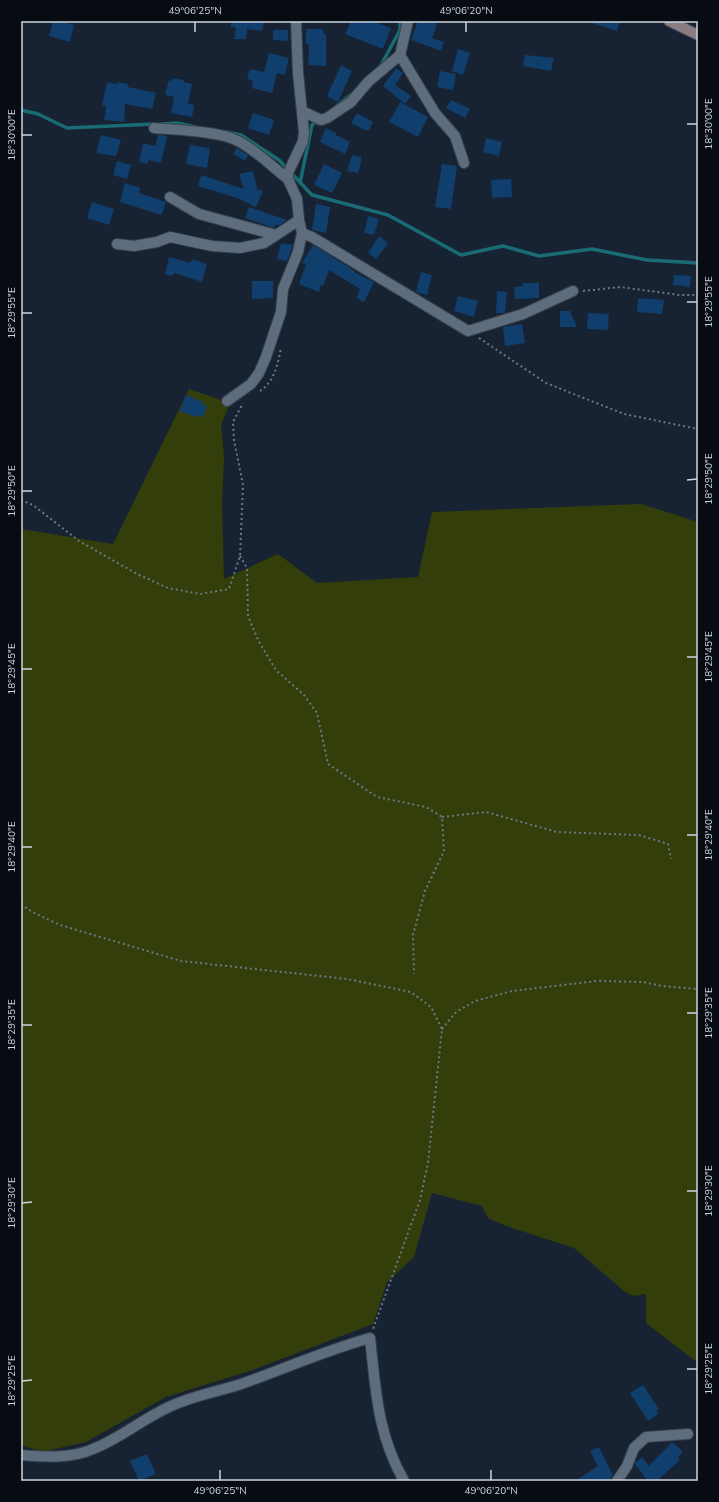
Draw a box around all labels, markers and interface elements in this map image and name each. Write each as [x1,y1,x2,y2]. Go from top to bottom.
text: 49°06'25"N [168,4,222,18]
text: 49°06'20"N [439,4,493,18]
text: 18°30'00"E [702,98,716,150]
text: 18°30'00"E [5,109,19,161]
text: 18°29'55"E [702,276,716,328]
text: 18°29'55"E [5,287,19,339]
text: 18°29'50"E [702,453,716,505]
text: 18°29'50"E [5,465,19,517]
text: 18°29'45"E [702,631,716,683]
text: 18°29'45"E [5,643,19,695]
text: 18°29'40"E [702,809,716,861]
text: 18°29'40"E [5,821,19,873]
text: 18°29'35"E [702,987,716,1039]
text: 18°29'35"E [5,999,19,1051]
text: 18°29'30"E [702,1165,716,1217]
text: 18°29'30"E [5,1177,19,1229]
text: 18°29'25"E [702,1343,716,1395]
text: 18°29'25"E [5,1355,19,1407]
text: 49°06'25"N [193,1484,247,1498]
text: 49°06'20"N [464,1484,518,1498]

